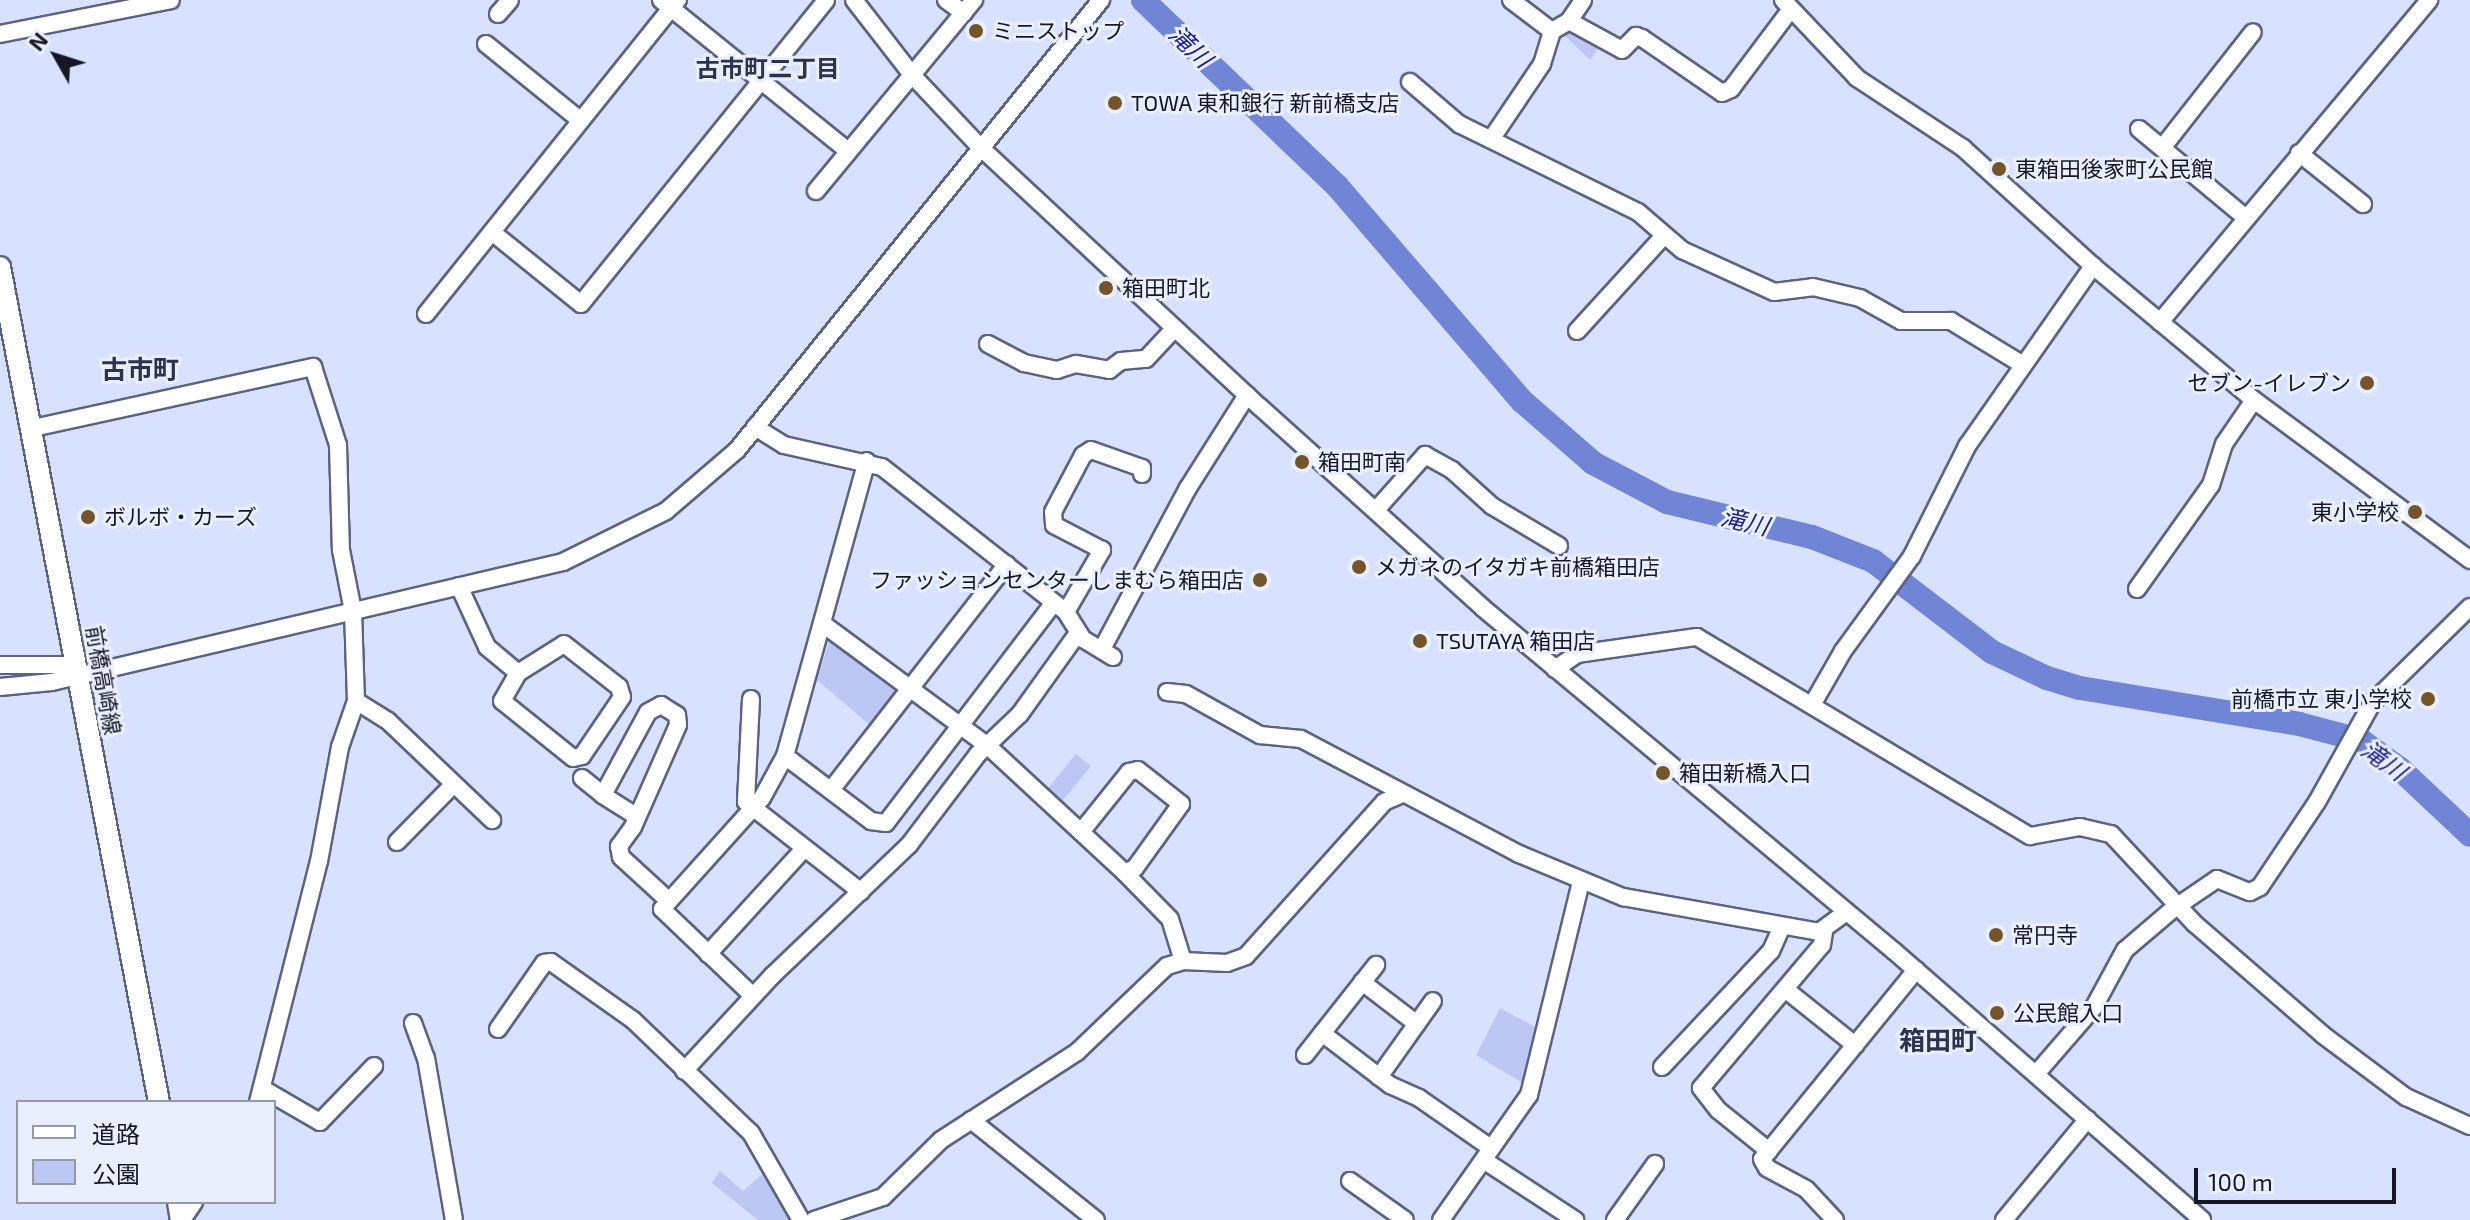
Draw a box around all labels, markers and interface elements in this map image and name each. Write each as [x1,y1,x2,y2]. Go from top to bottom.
north arrow [16,16,96,96]
place label: ミニストップ [992,18,1124,44]
water label: 滝川 [1164,19,1218,73]
marker: ミニストップ [967,22,985,40]
text: N [22,27,52,55]
district label: 古市町二丁目 [696,54,840,82]
place label: TOWA 東和銀行 新前橋支店 [1131,90,1400,116]
marker: TOWA 東和銀行 新前橋支店 [1106,94,1124,112]
place label: 東箱田後家町公民館 [2015,156,2213,182]
marker: 東箱田後家町公民館 [1990,160,2008,178]
place label: 箱田町北 [1122,275,1210,301]
marker: 箱田町北 [1097,279,1115,297]
district label: 古市町 [101,353,179,385]
place label: セブン-イレブン [2187,370,2351,396]
marker: セブン-イレブン [2358,374,2376,392]
place label: 箱田町南 [1318,449,1406,475]
marker: 箱田町南 [1293,453,1311,471]
place label: 東小学校 [2311,499,2399,525]
water label: 滝川 [1718,502,1772,540]
marker: 東小学校 [2406,503,2424,521]
place label: ボルボ・カーズ [104,504,258,530]
marker: ボルボ・カーズ [79,508,97,526]
place label: メガネのイタガキ前橋箱田店 [1375,554,1661,580]
marker: メガネのイタガキ前橋箱田店 [1350,558,1368,576]
place label: ファッションセンターしまむら箱田店 [870,567,1244,593]
marker: ファッションセンターしまむら箱田店 [1251,571,1269,589]
street label: 前橋高崎線 [81,624,127,736]
place label: TSUTAYA 箱田店 [1436,628,1596,654]
marker: TSUTAYA 箱田店 [1411,632,1429,650]
place label: 前橋市立 東小学校 [2231,686,2412,712]
marker: 前橋市立 東小学校 [2419,690,2437,708]
water label: 滝川 [2356,734,2412,786]
place label: 箱田新橋入口 [1679,760,1811,786]
marker: 箱田新橋入口 [1654,764,1672,782]
place label: 常円寺 [2012,922,2078,948]
marker: 常円寺 [1987,926,2005,944]
place label: 公民館入口 [2013,1000,2123,1026]
marker: 公民館入口 [1988,1004,2006,1022]
district label: 箱田町 [1899,1024,1977,1056]
legend [16,1100,276,1204]
text: 道路 [92,1119,140,1148]
scale bar [2198,1152,2400,1202]
text: 公園 [92,1159,140,1188]
text: 100 m [2208,1167,2273,1196]

